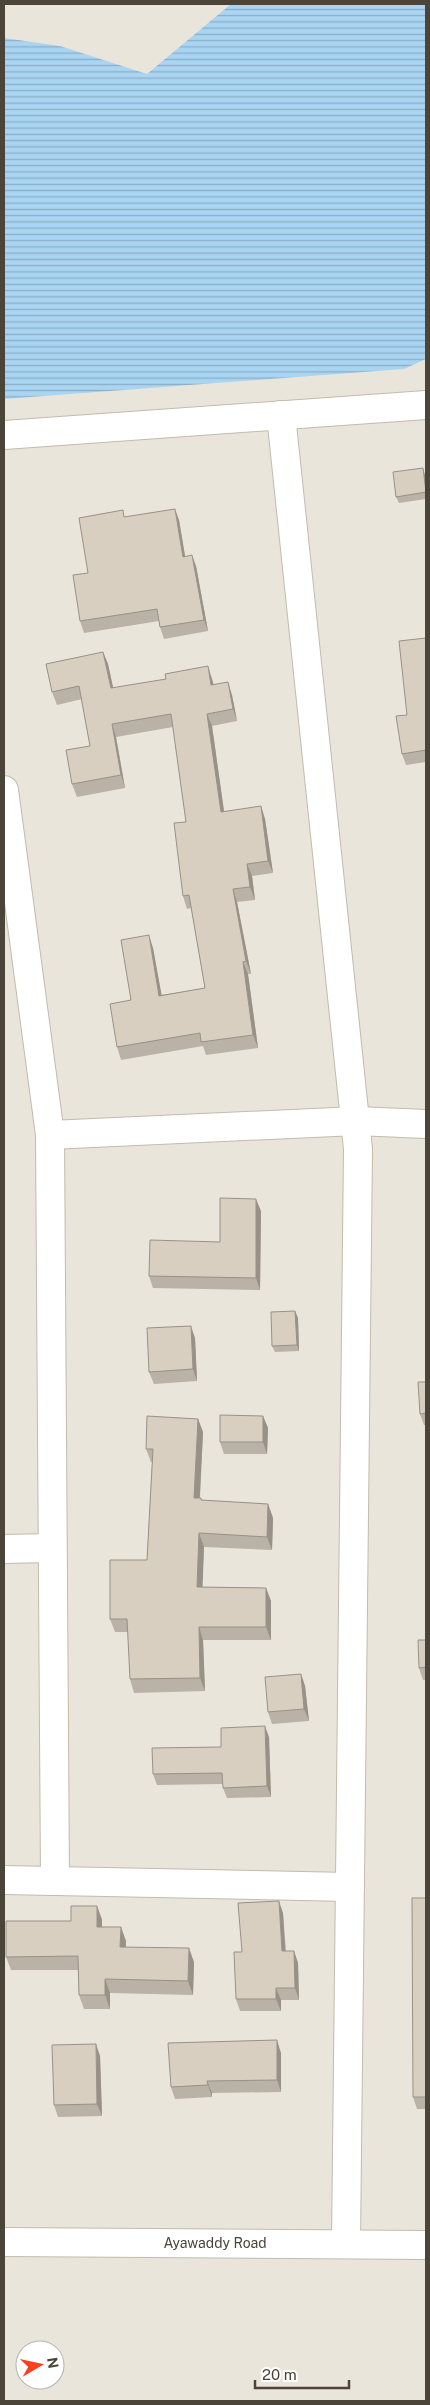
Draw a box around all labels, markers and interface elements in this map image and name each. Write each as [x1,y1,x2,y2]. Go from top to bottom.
street label: Ayawaddy Road [163,2235,267,2251]
north arrow [15,2340,65,2390]
text: N [44,2356,62,2370]
scale bar [255,2358,349,2390]
text: 20 m [262,2366,297,2383]

